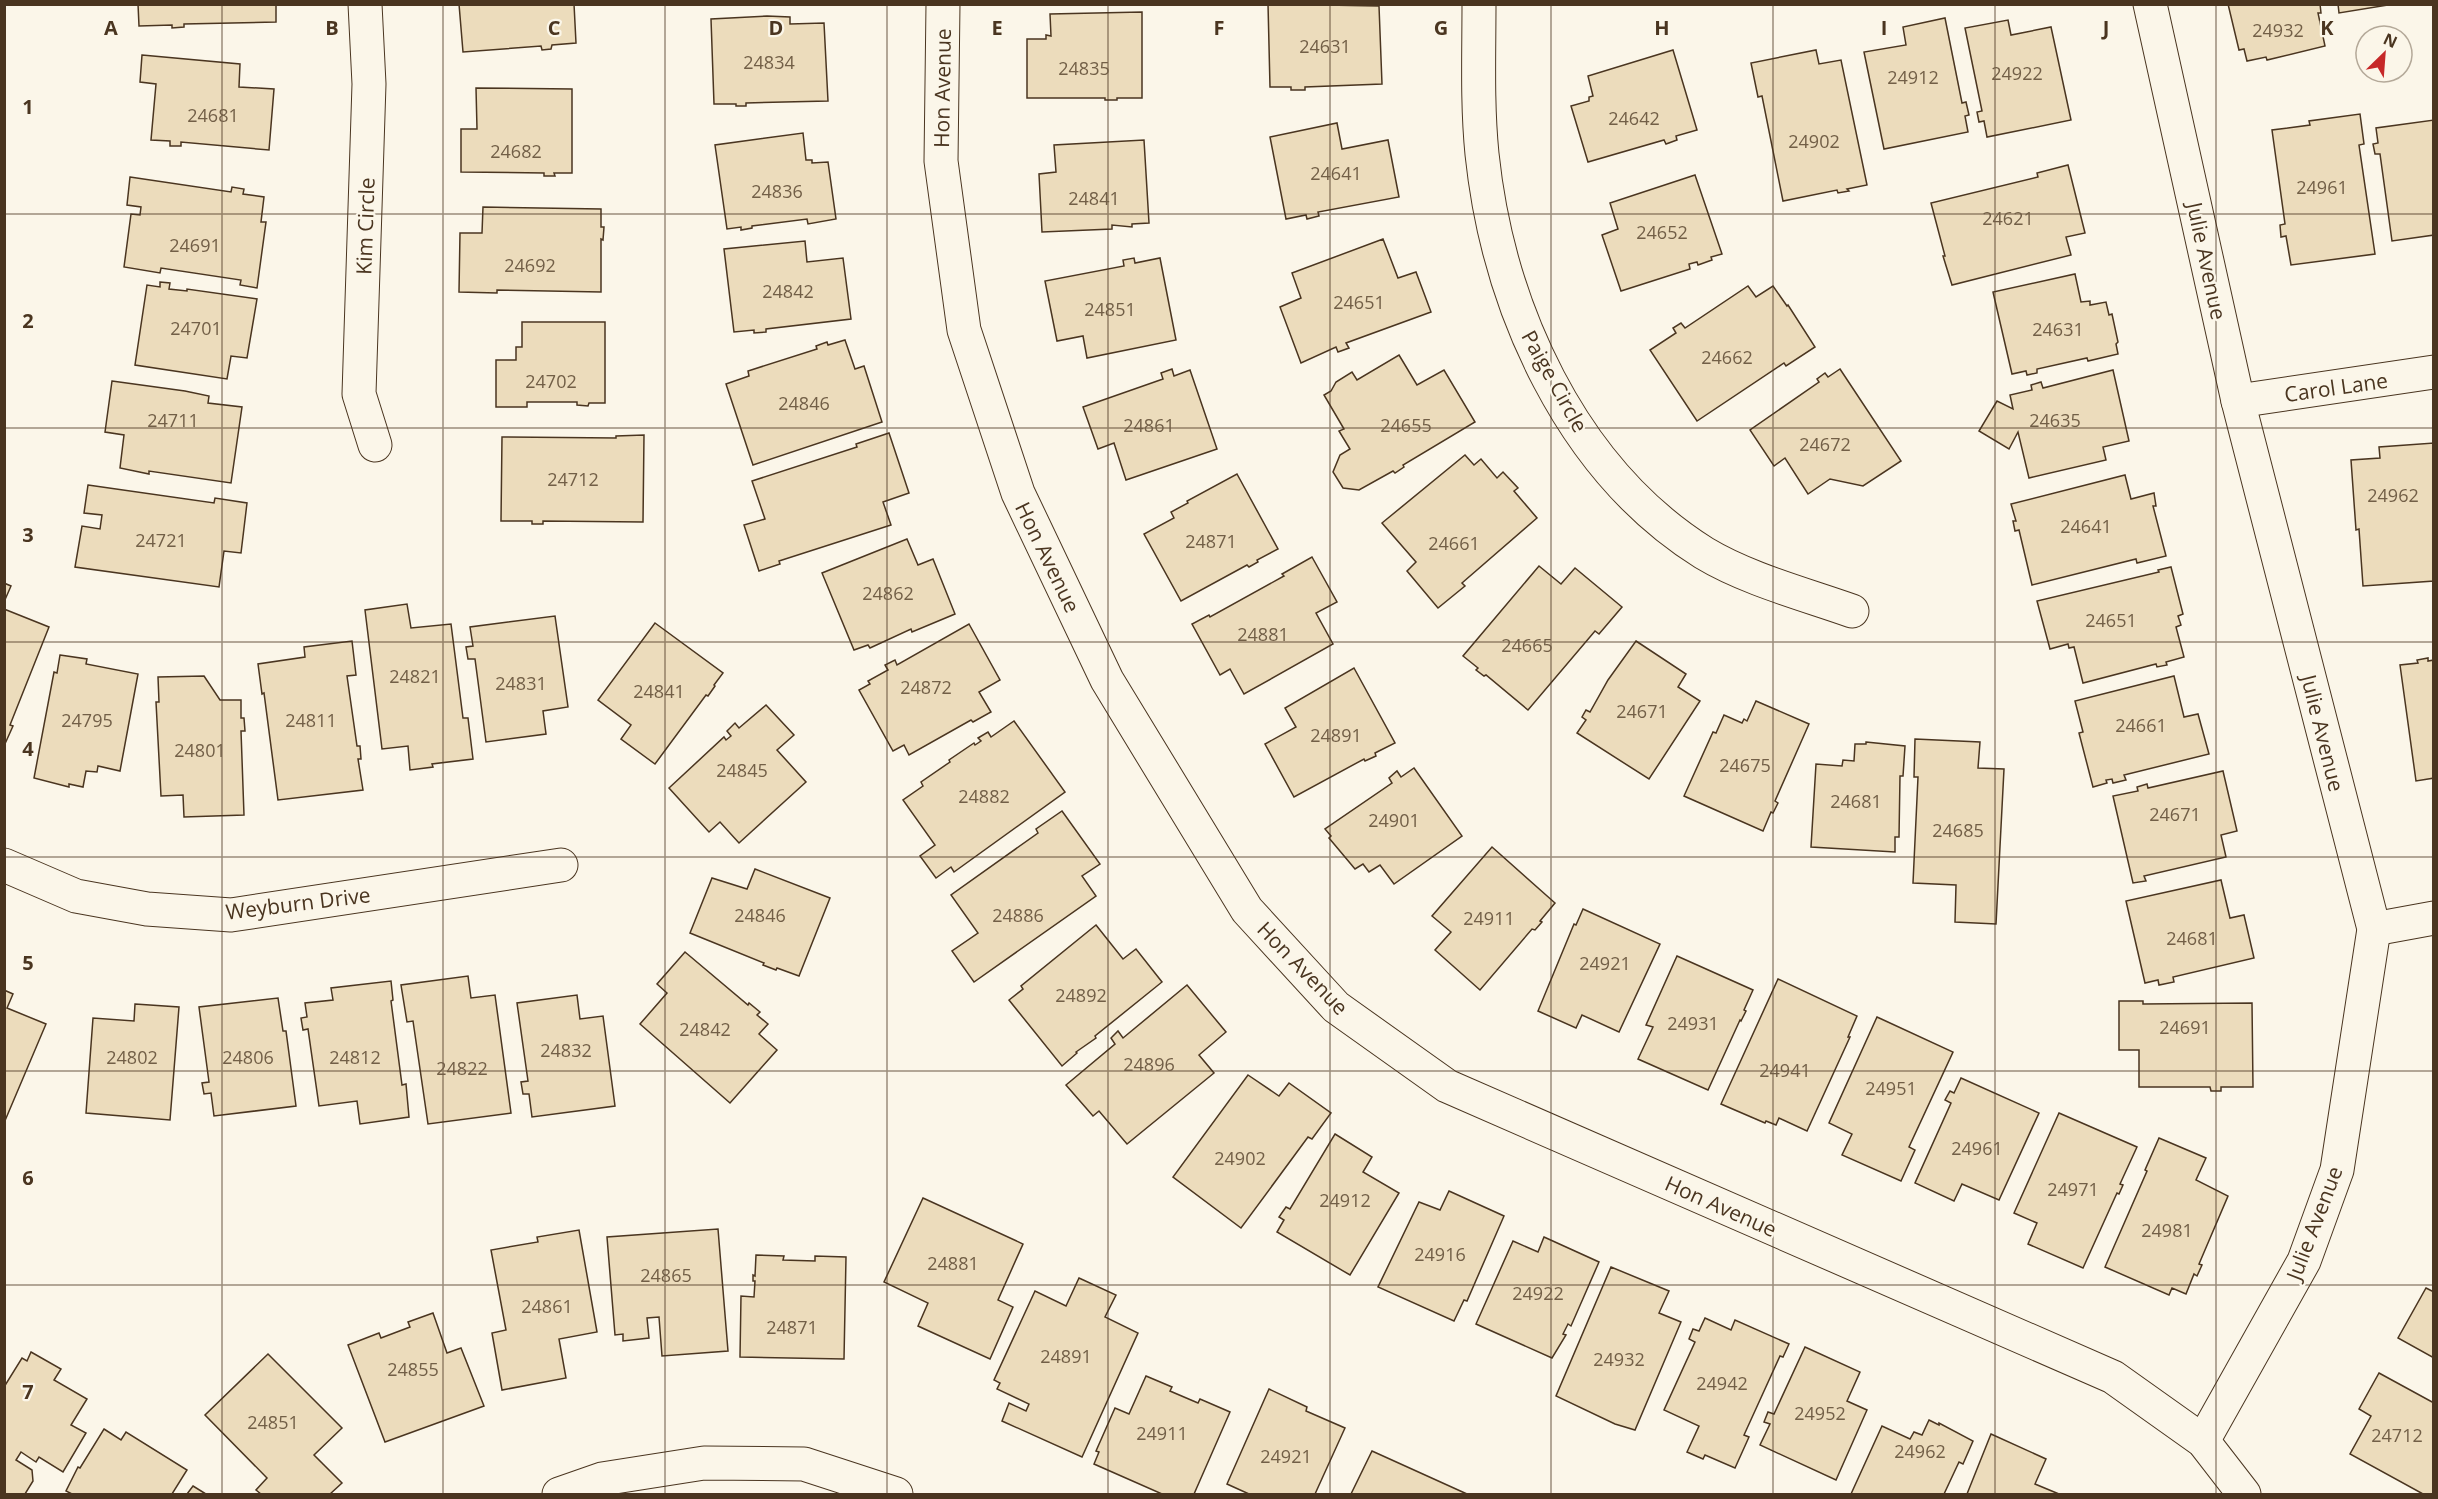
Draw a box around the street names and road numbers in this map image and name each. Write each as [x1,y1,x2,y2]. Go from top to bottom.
street label: Hon Avenue [927,28,957,148]
street label: Kim Circle [349,177,381,275]
street label: Julie Avenue [2180,198,2233,322]
street label: Paige Circle [1515,325,1595,437]
street label: Carol Lane [2282,366,2390,408]
street label: Hon Avenue [1009,497,1087,617]
street label: Julie Avenue [2294,670,2351,794]
street label: Weyburn Drive [224,880,372,926]
street label: Hon Avenue [1251,915,1355,1021]
street label: Julie Avenue [2279,1162,2348,1286]
street label: Hon Avenue [1661,1169,1781,1243]

